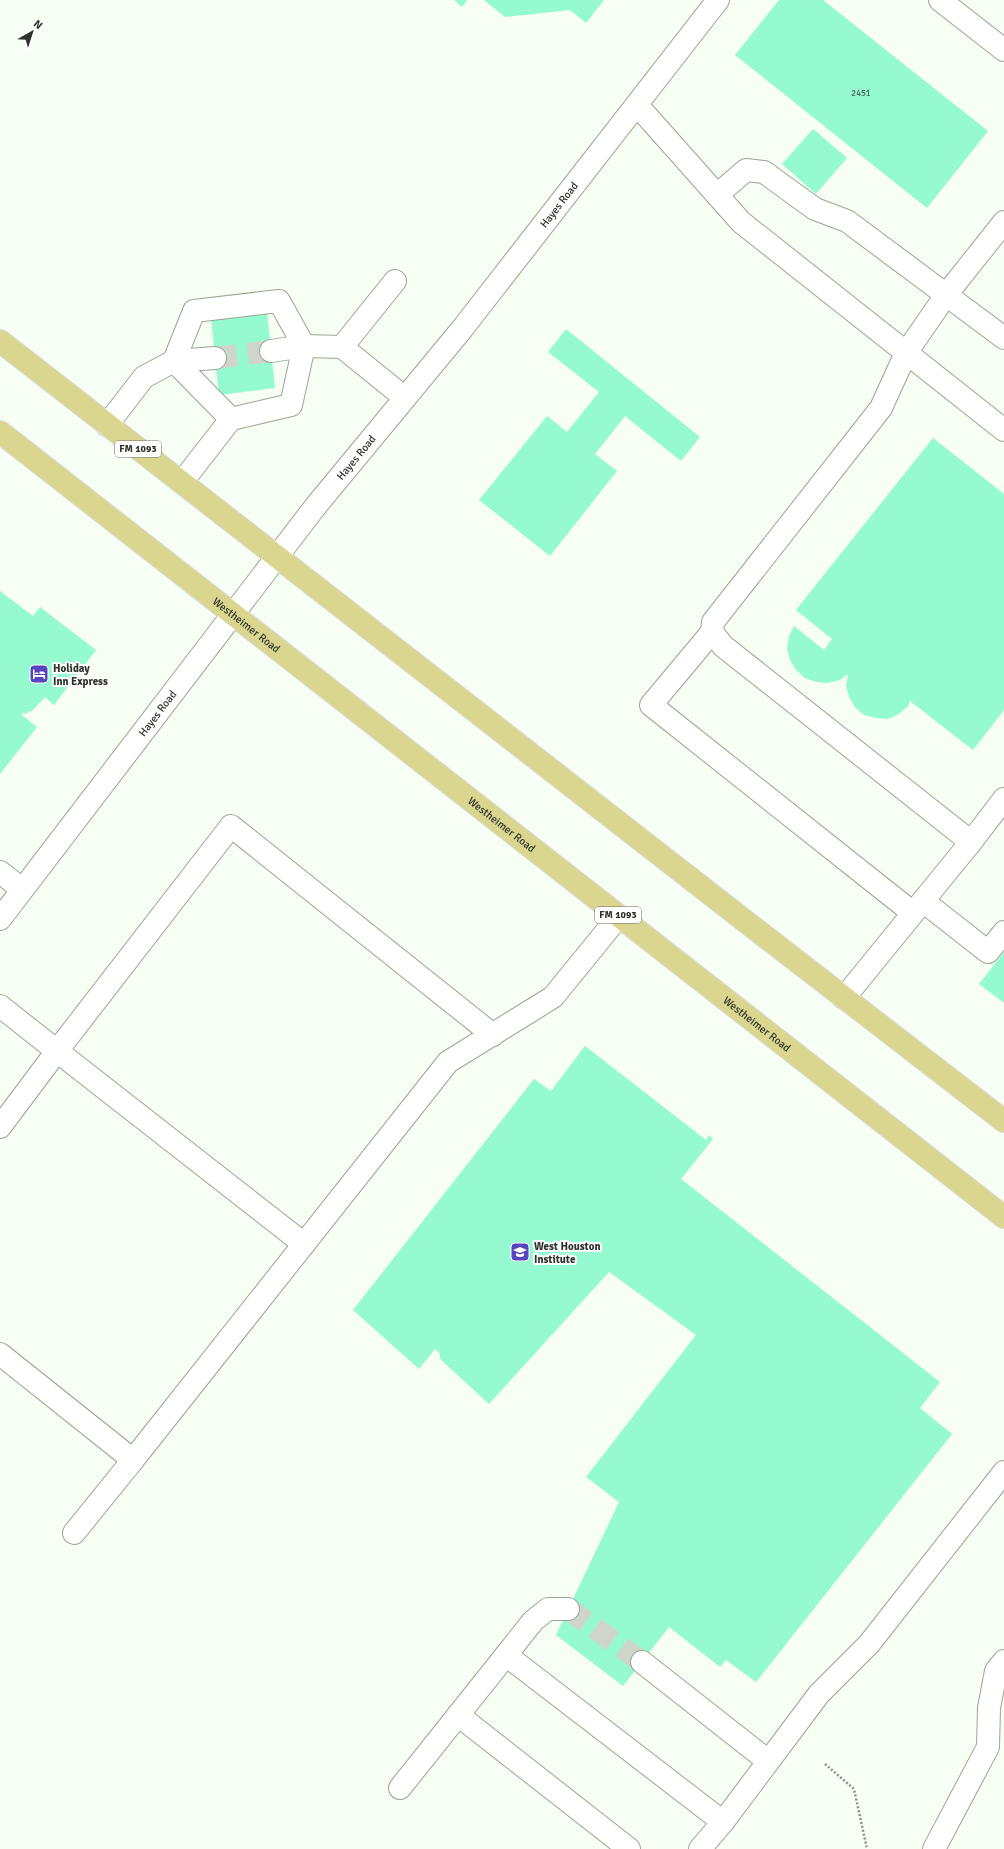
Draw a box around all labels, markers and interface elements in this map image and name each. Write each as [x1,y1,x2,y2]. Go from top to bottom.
north arrow [12,12,52,52]
text: N [31,17,45,32]
house number: 2451 [851,88,871,99]
street label: Hayes Road [537,179,581,230]
street label: Hayes Road [334,432,378,482]
road number: FM 1093 [115,441,161,457]
street label: Westheimer Road [210,594,283,655]
place label: Holiday Inn Express [53,662,108,688]
hotel icon: Holiday Inn Express [28,663,50,685]
street label: Hayes Road [136,688,179,739]
street label: Westheimer Road [466,794,538,855]
road number: FM 1093 [595,907,641,923]
street label: Westheimer Road [721,994,793,1054]
place label: West Houston Institute [534,1240,600,1266]
school or university icon: West Houston Institute [509,1241,531,1263]

